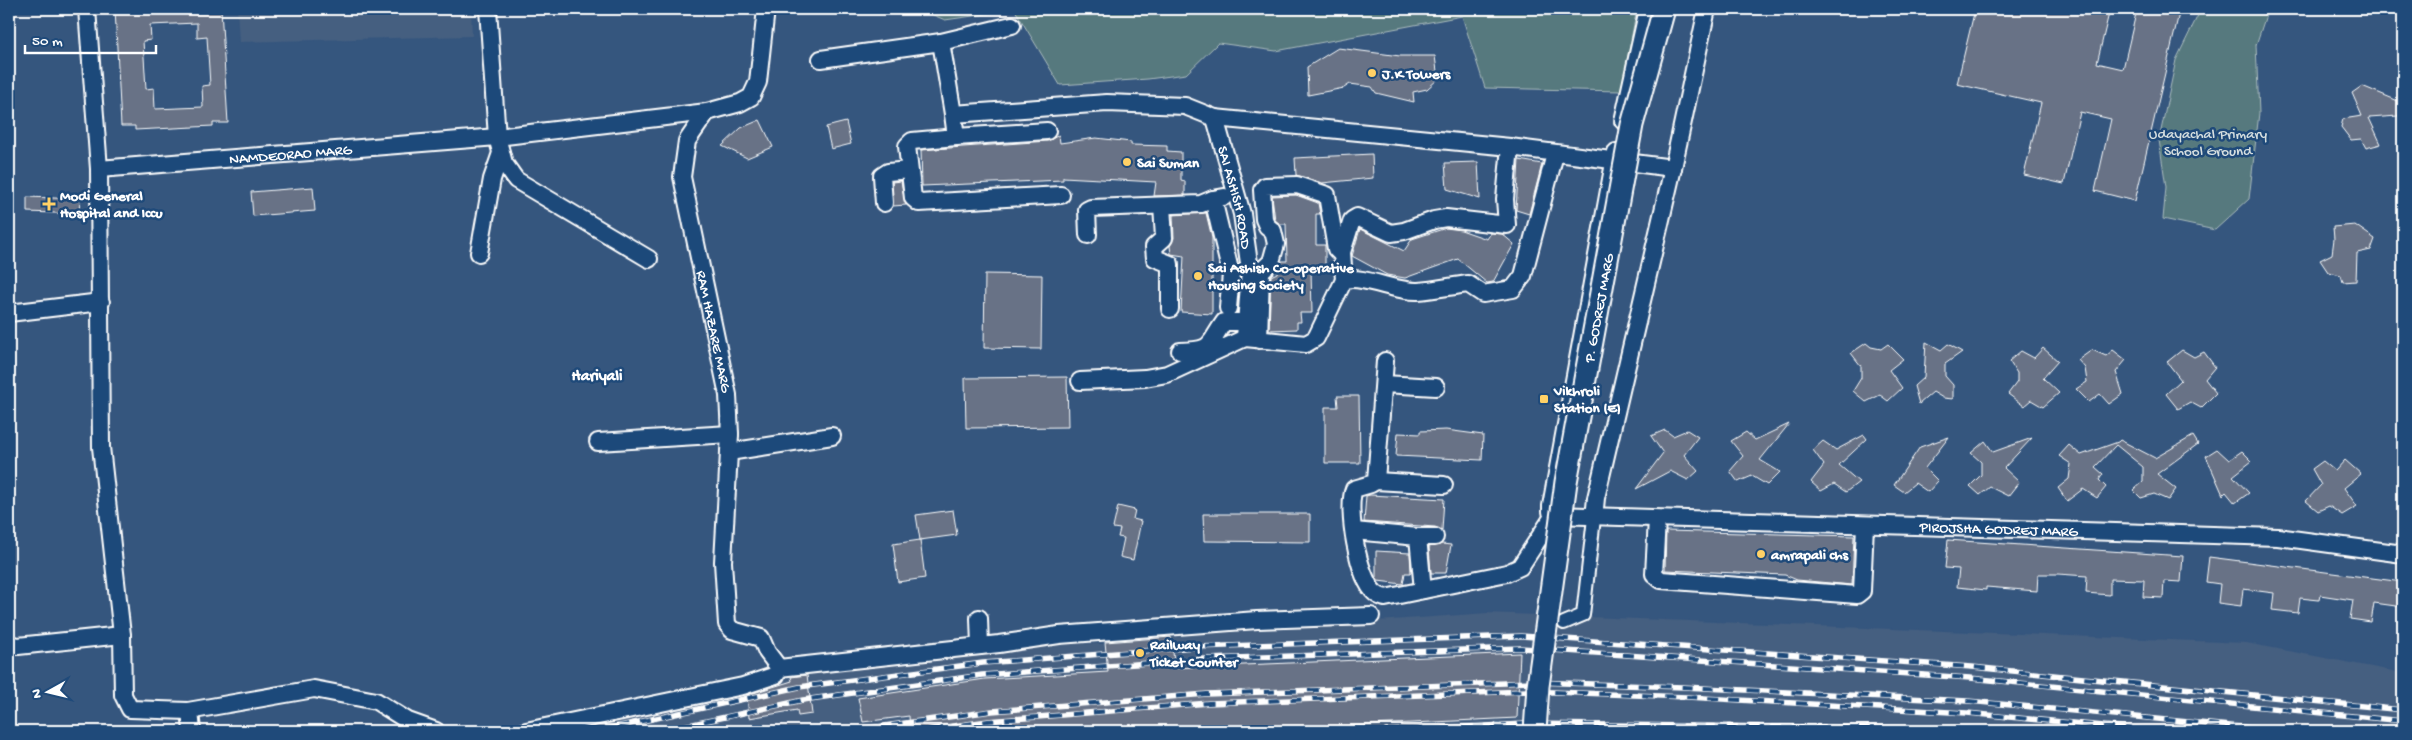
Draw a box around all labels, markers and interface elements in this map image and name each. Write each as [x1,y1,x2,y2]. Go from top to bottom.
scale bar [25,22,156,54]
text: 50 m [32,33,63,51]
place label: J.K Towers [1381,66,1452,84]
marker: J.K Towers [1366,67,1378,79]
park label: Udayachal Primary School Ground [2149,126,2268,161]
street label: NAMDEORAO MARG [228,142,353,170]
street label: SAI ASHISH ROAD [1212,144,1254,251]
place label: Sai Suman [1137,155,1200,173]
marker: Sai Suman [1121,156,1133,168]
place label: Modi General Hospital and Iccu [60,188,163,223]
marker: Modi General Hospital and Iccu [42,197,56,211]
street label: P. GODREJ MARG [1581,252,1619,365]
place label: Sai Ashish Co-operative Housing Society [1208,260,1355,295]
street label: RAM HAZARE MARG [691,269,734,395]
marker: Sai Ashish Co-operative Housing Society [1192,270,1204,282]
district label: Hariyali [572,368,623,387]
place label: Vikhroli Station (E) [1553,383,1621,418]
marker: Vikhroli Station (E) [1538,393,1550,405]
street label: PIROJSHA GODREJ MARG [1918,519,2079,542]
place label: amrapali chs [1770,547,1850,565]
marker: amrapali chs [1755,548,1767,560]
place label: Railway Ticket Counter [1149,637,1239,672]
marker: Railway Ticket Counter [1134,647,1146,659]
north arrow [22,668,72,718]
text: N [29,688,47,699]

